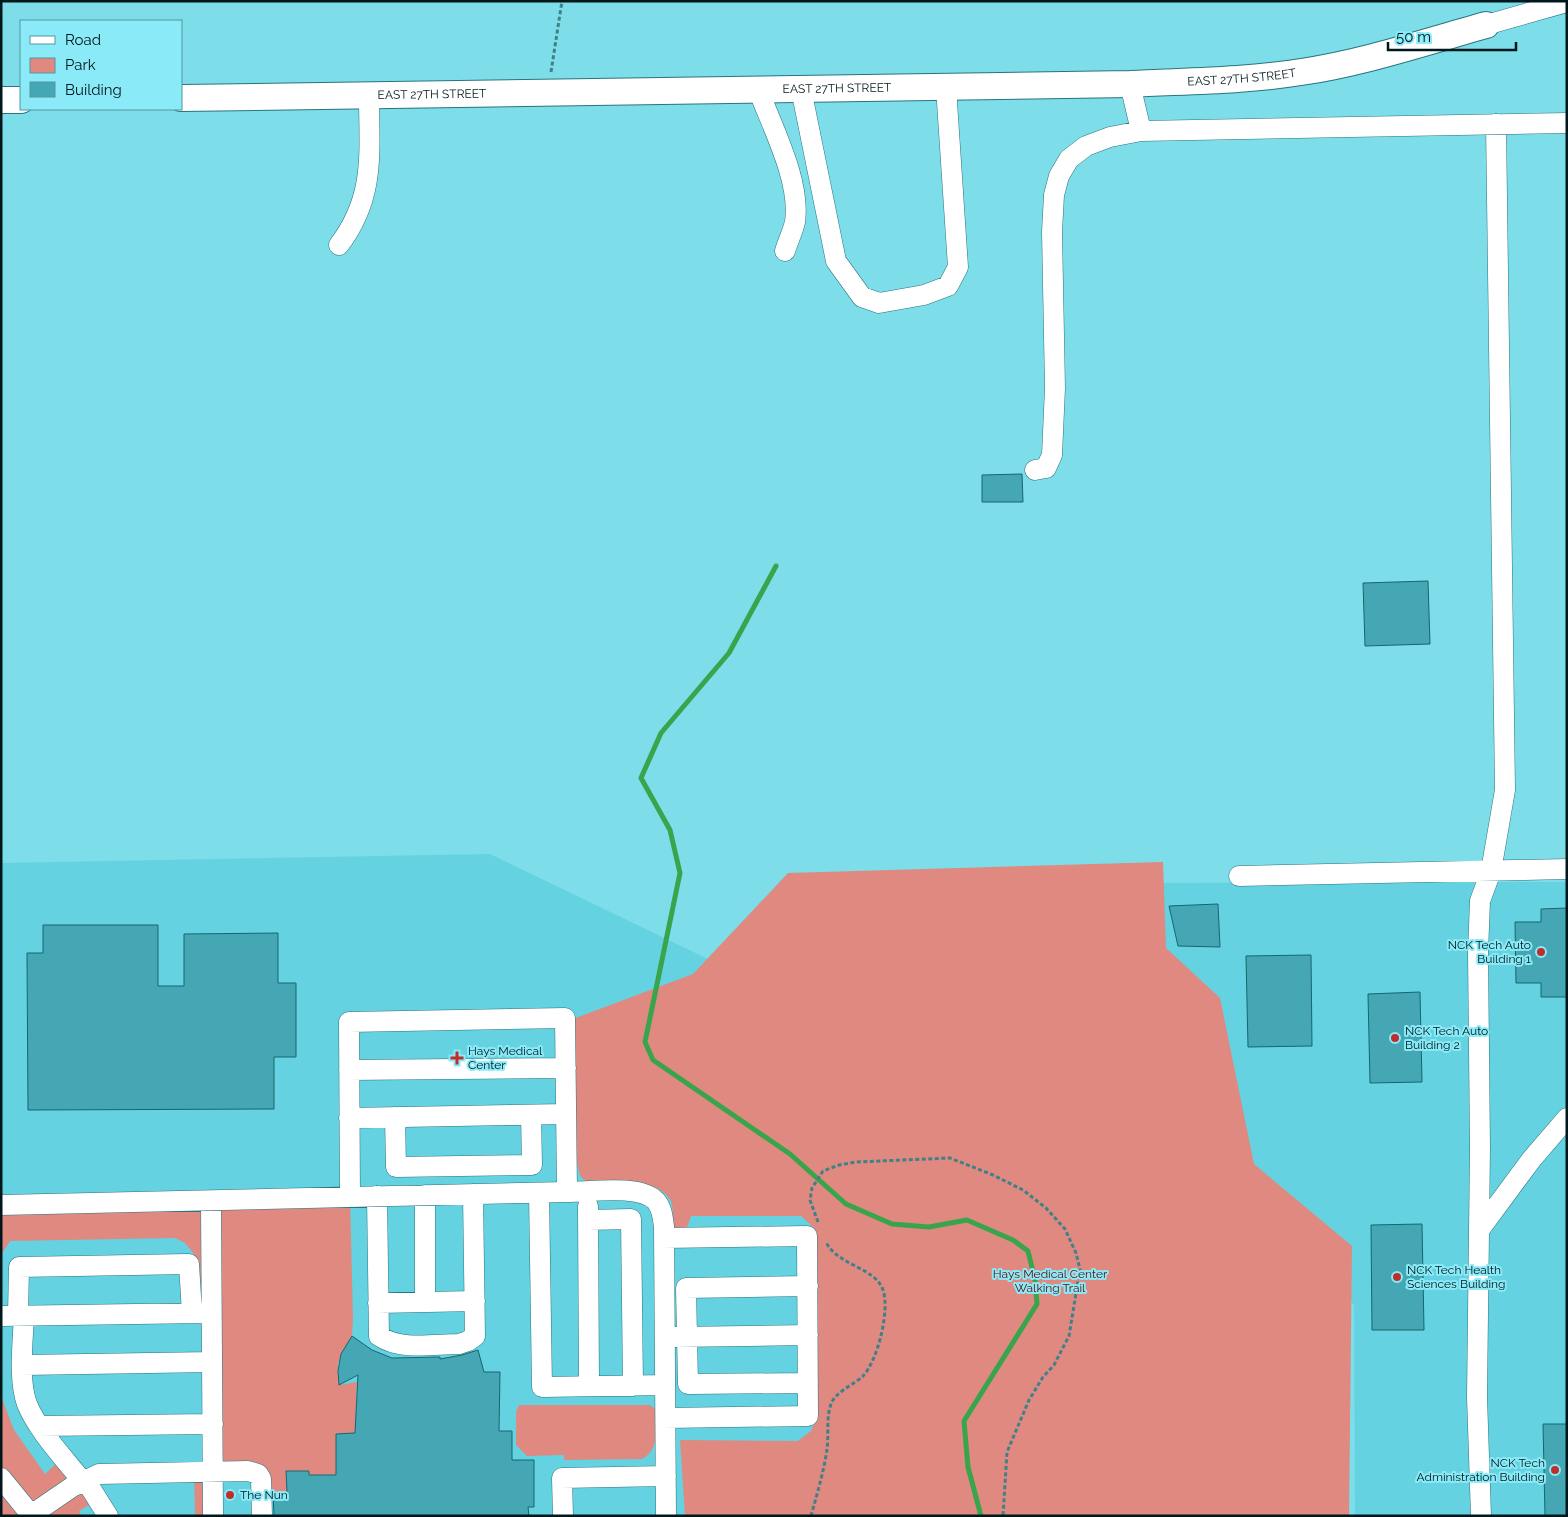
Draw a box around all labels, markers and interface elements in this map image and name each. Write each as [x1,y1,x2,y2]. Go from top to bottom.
legend [20,20,182,110]
scale bar [1388,20,1516,52]
text: 50 m [1396,28,1431,46]
text: Road [65,31,101,49]
text: Park [65,56,96,74]
street label: EAST 27TH STREET [1187,66,1298,89]
text: Building [65,81,122,99]
street label: EAST 27TH STREET [782,81,892,96]
street label: EAST 27TH STREET [377,86,487,102]
place label: NCK Tech Auto Building 1 [1448,938,1531,966]
marker: NCK Tech Auto Building 1 [1535,946,1547,958]
place label: NCK Tech Auto Building 2 [1405,1024,1488,1052]
marker: NCK Tech Auto Building 2 [1389,1032,1401,1044]
place label: Hays Medical Center [468,1044,543,1072]
marker: Hays Medical Center [450,1051,464,1065]
place label: NCK Tech Health Sciences Building [1407,1263,1505,1291]
park label: Hays Medical Center Walking Trail [993,1267,1108,1295]
marker: NCK Tech Health Sciences Building [1391,1271,1403,1283]
place label: NCK Tech Administration Building [1417,1456,1545,1484]
marker: NCK Tech Administration Building [1549,1464,1561,1476]
place label: The Nun [240,1488,288,1502]
marker: The Nun [224,1489,236,1501]

